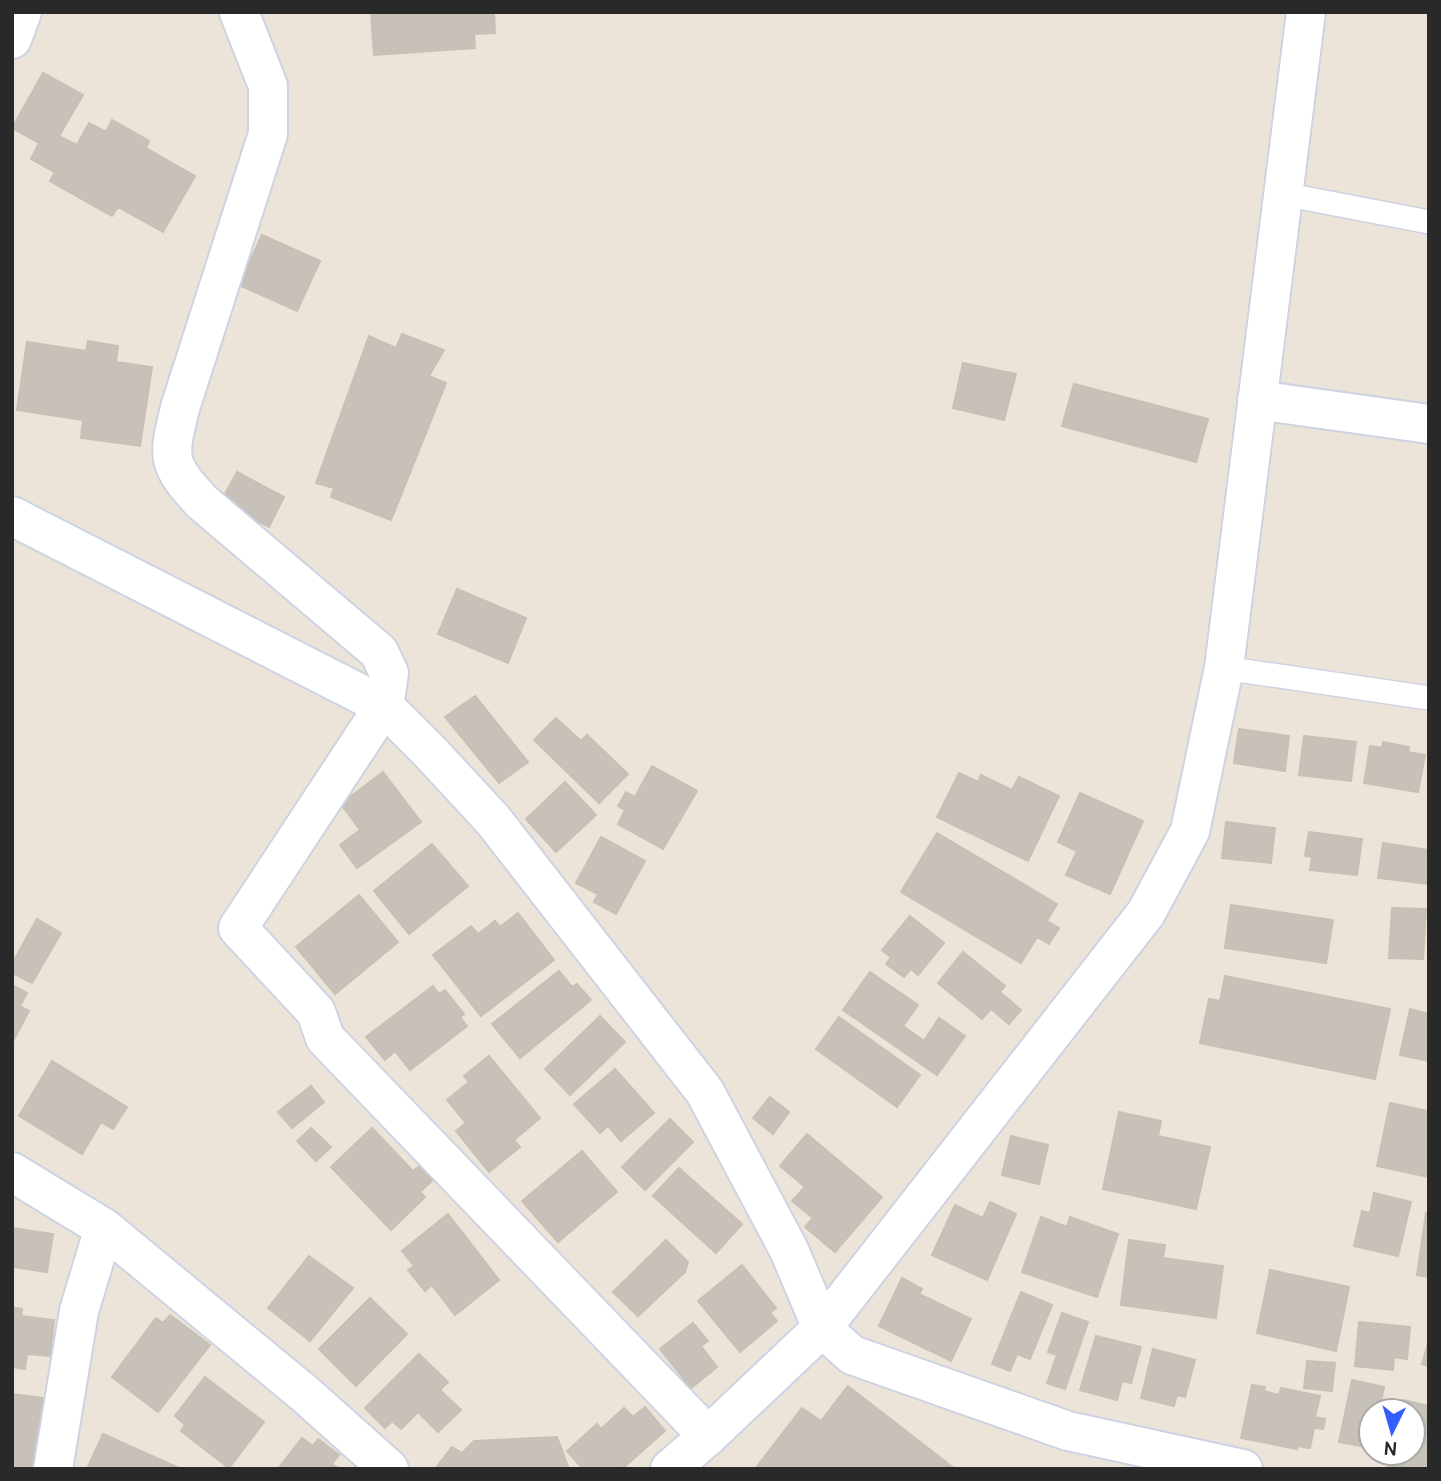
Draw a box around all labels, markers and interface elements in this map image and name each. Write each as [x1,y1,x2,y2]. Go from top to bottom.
north arrow [1357,1397,1427,1467]
text: N [1383,1436,1398,1460]

